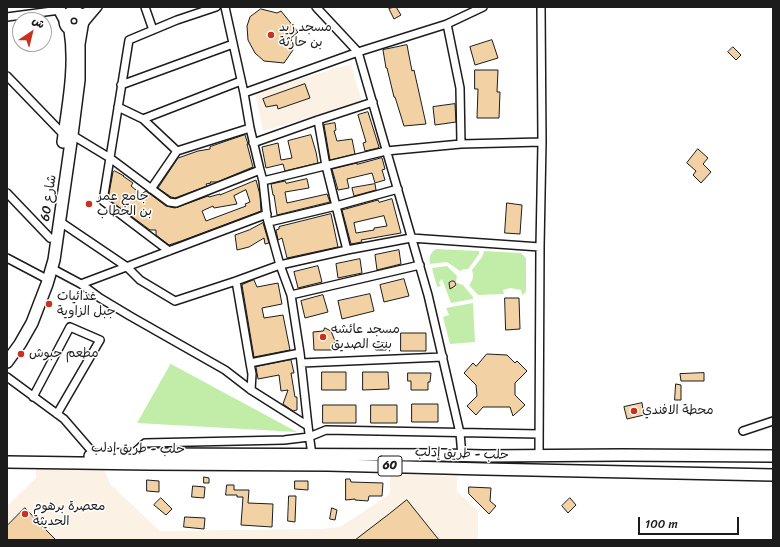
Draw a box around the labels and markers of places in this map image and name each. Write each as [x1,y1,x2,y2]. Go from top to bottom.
place label: مسجد زيد بن حارثة [279,20,332,51]
marker: مسجد زيد بن حارثة [266,30,276,40]
place label: جامع عمر بن الخطاب [97,189,152,220]
marker: جامع عمر بن الخطاب [84,199,94,209]
place label: غذائيات جبل الزاوية [57,289,116,320]
marker: غذائيات جبل الزاوية [44,299,54,309]
place label: مسجد عائشه بنت الصديق [331,322,400,353]
marker: مسجد عائشه بنت الصديق [318,332,328,342]
place label: مطعم حبوش [29,346,99,362]
marker: مطعم حبوش [16,349,26,359]
place label: محطة الافندي [642,403,714,419]
marker: محطة الافندي [629,406,639,416]
place label: معصرة برهوم الحديثة [33,499,105,530]
marker: معصرة برهوم الحديثة [20,509,30,519]

